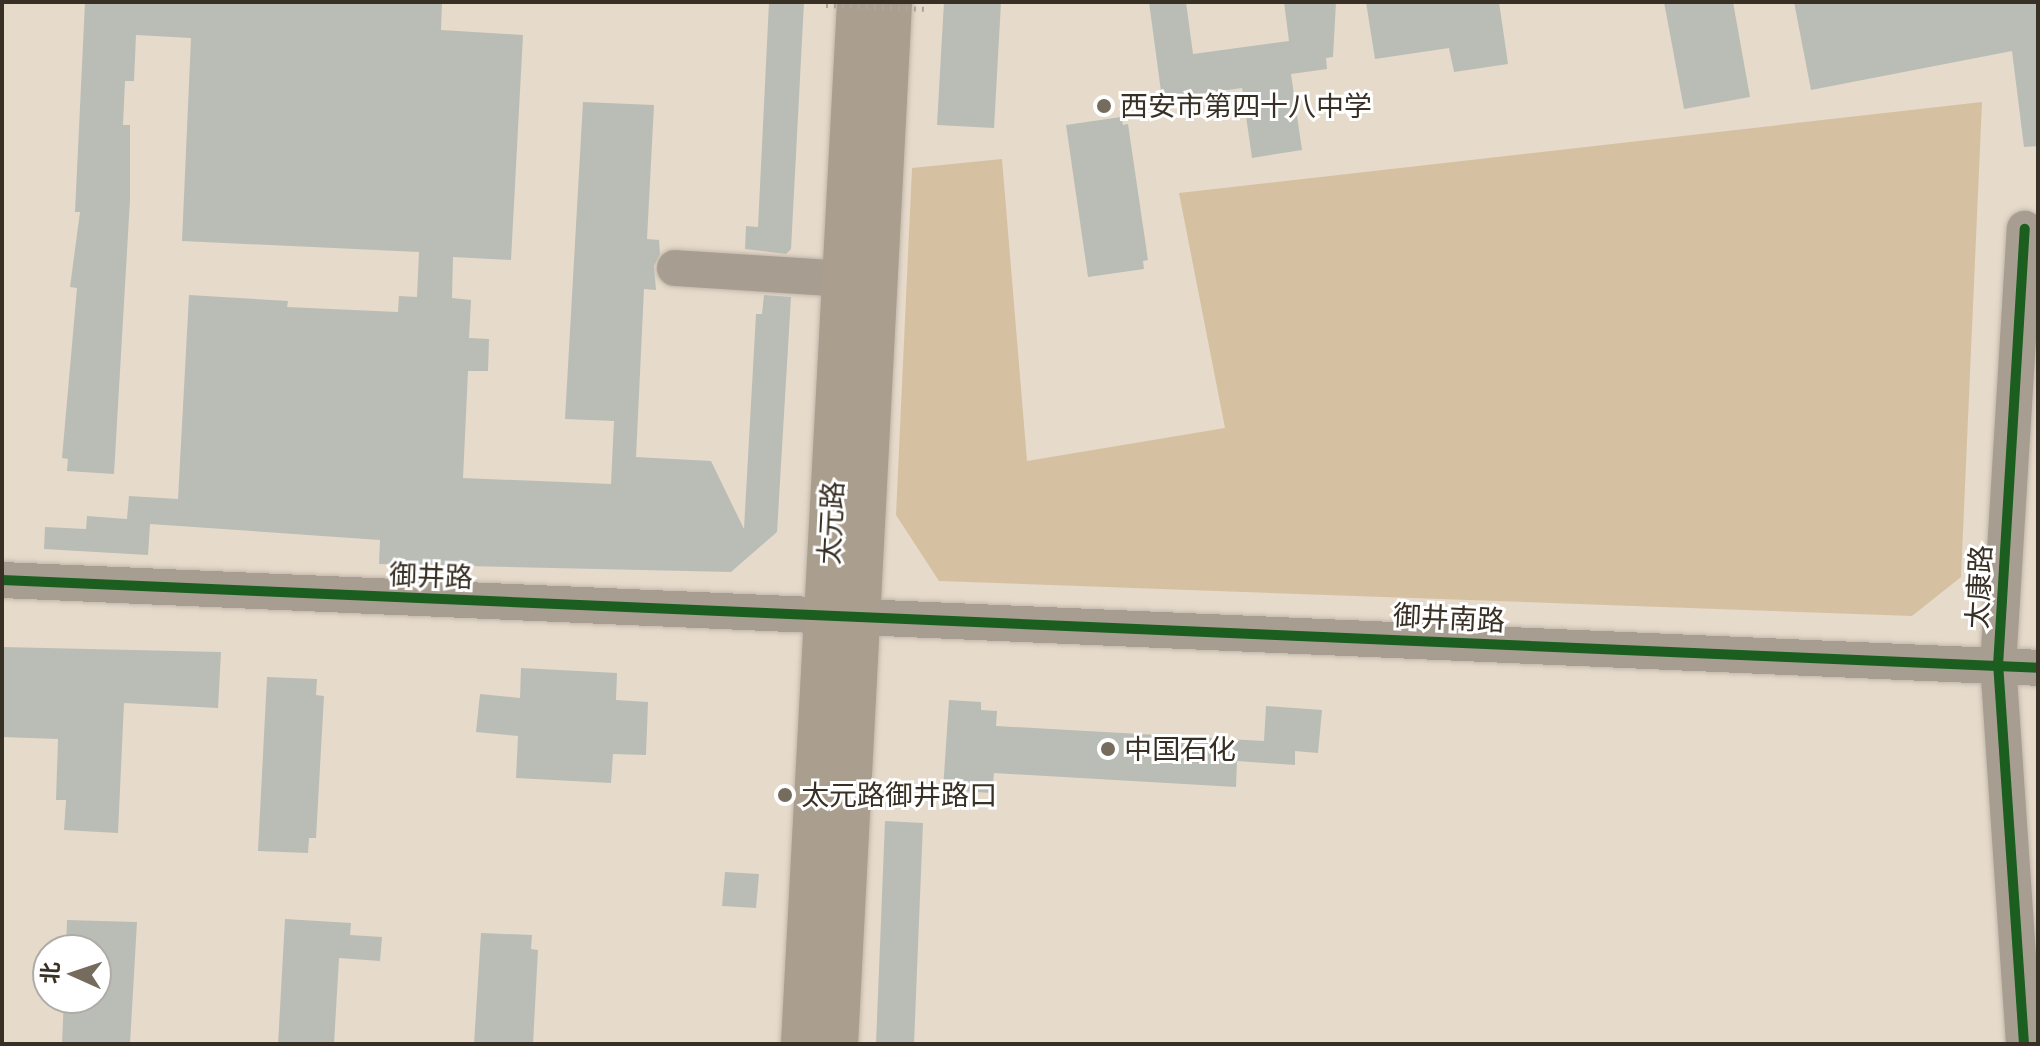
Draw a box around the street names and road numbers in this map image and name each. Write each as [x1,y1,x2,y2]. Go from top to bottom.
street label: 太元路 [812,480,850,566]
street label: 太康路 [1960,544,1998,630]
street label: 御井路 [388,558,474,594]
street label: 御井南路 [1392,598,1506,638]

